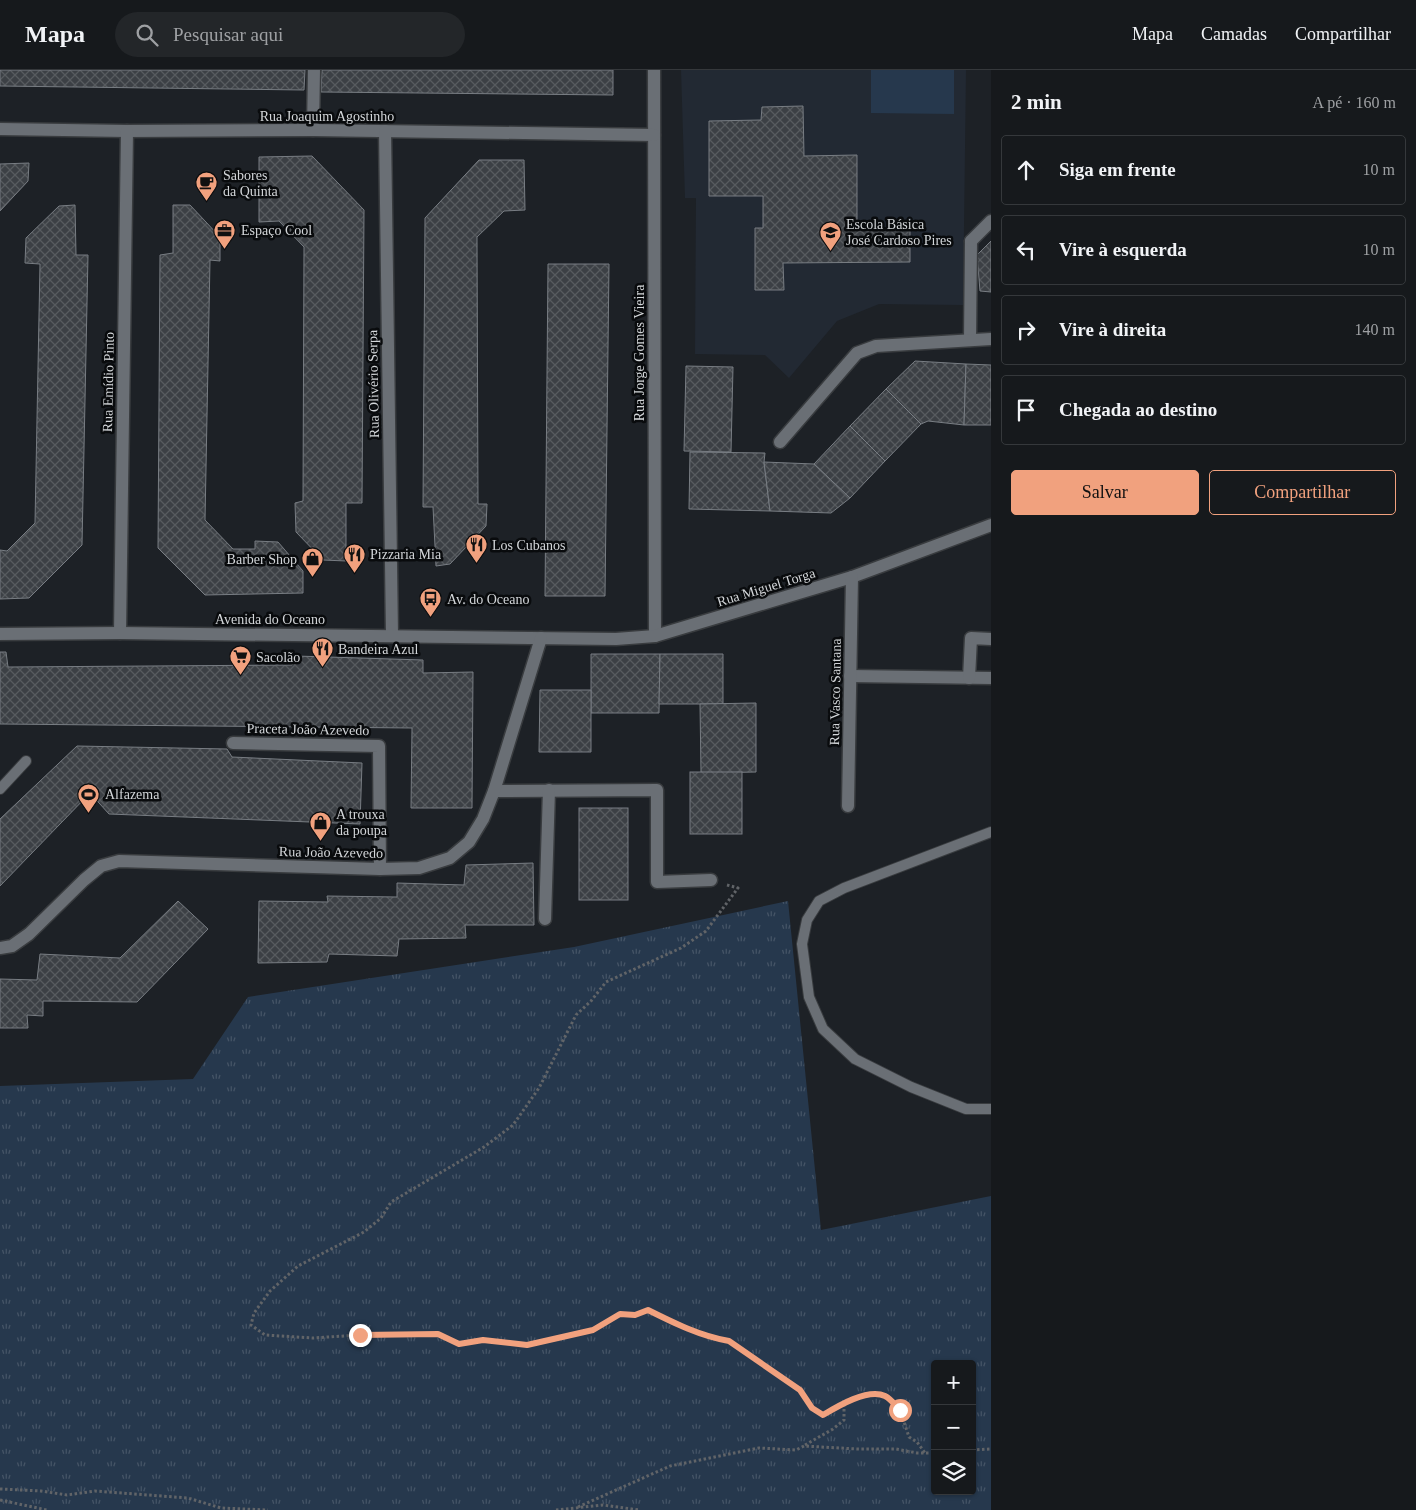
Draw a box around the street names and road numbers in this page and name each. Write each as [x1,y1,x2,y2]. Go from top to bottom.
street label: Rua Joaquim Agostinho [260,109,394,124]
street label: Rua Jorge Gomes Vieira [632,284,647,421]
street label: Rua Olivério Serpa [365,329,382,438]
street label: Rua Emídio Pinto [100,332,117,432]
street label: Rua Miguel Torga [715,565,818,610]
street label: Avenida do Oceano [215,612,325,627]
street label: Rua Vasco Santana [827,638,844,746]
street label: Praceta João Azevedo [246,721,370,738]
street label: Rua João Azevedo [279,844,383,861]

